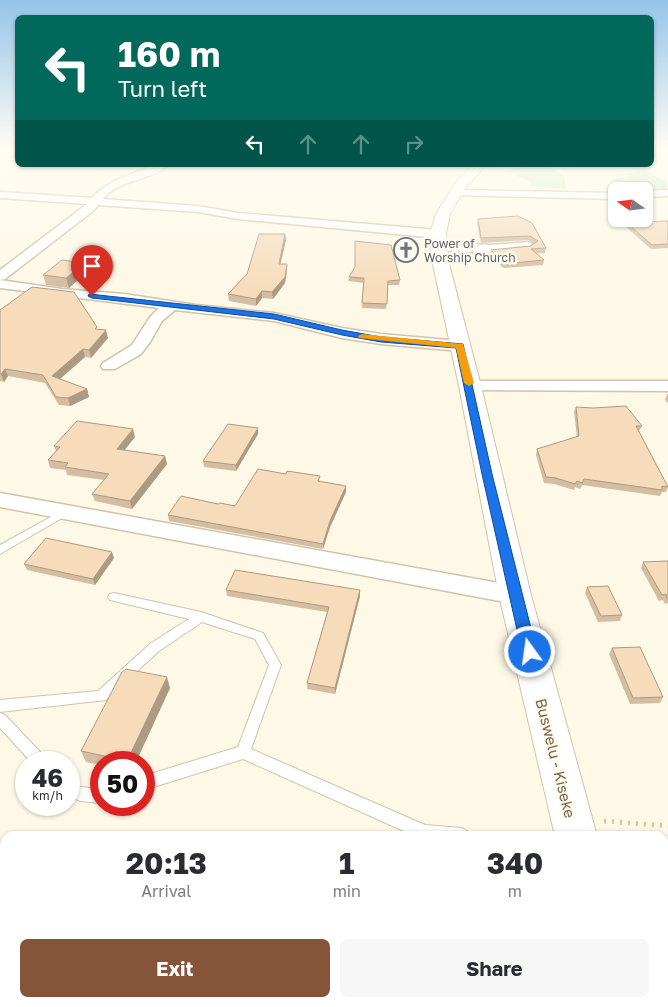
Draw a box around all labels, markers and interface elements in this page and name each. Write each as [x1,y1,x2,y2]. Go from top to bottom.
text: 160 m [118,33,220,75]
icon: left [35,35,100,100]
text: Turn left [118,75,207,102]
icon: left [241,130,269,158]
icon: ahead [294,130,322,158]
icon: ahead [347,130,375,158]
icon: right [400,130,428,158]
north arrow [608,182,652,228]
map controls [608,182,653,227]
place label: Power of Worship Church [424,236,516,265]
church icon: Power of Worship Church [393,237,419,263]
pin [71,245,113,296]
icon: arrive [78,252,106,280]
position arrow [503,625,555,677]
street label: Buswelu - Kiseke [532,696,580,820]
speed limit sign: 50 [90,751,155,816]
text: 46 [32,762,63,793]
text: km/h [32,788,63,803]
text: 20:13 [126,845,207,881]
text: 1 [339,845,355,881]
text: 340 [487,845,543,881]
text: Arrival [141,881,191,901]
text: min [333,881,361,901]
text: m [508,881,522,901]
button: Exit [20,939,330,997]
button: Share [340,939,649,997]

